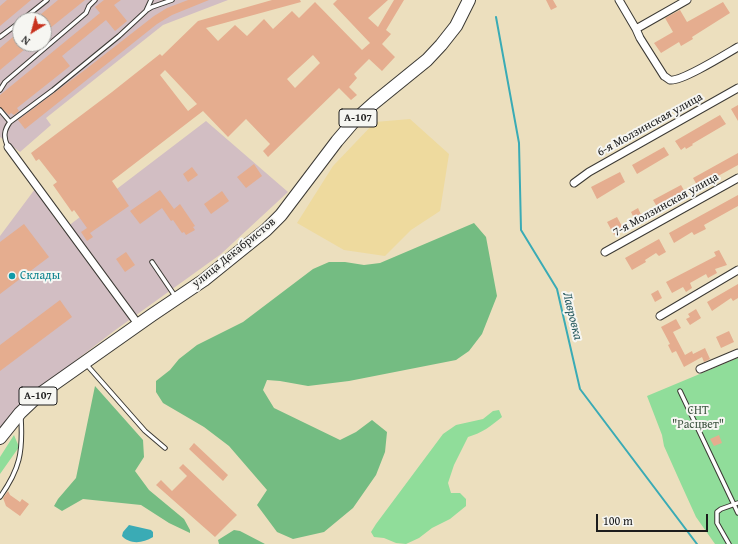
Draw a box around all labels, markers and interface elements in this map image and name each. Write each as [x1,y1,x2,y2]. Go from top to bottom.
north arrow [12,12,52,52]
text: N [18,32,33,49]
street label: 6-я Молзинская улица [595,90,705,160]
road number: А-107 [339,109,377,127]
street label: 7-я Молзинская улица [611,170,721,240]
street label: улица Декабристов [189,215,279,291]
place label: Склады [20,269,60,283]
marker: Склады [7,271,17,281]
water label: Лавровка [559,290,585,342]
road number: А-107 [19,387,57,405]
park label: СНТ "Расцвет" [672,404,724,432]
scale bar [598,506,710,532]
text: 100 m [603,512,633,529]

